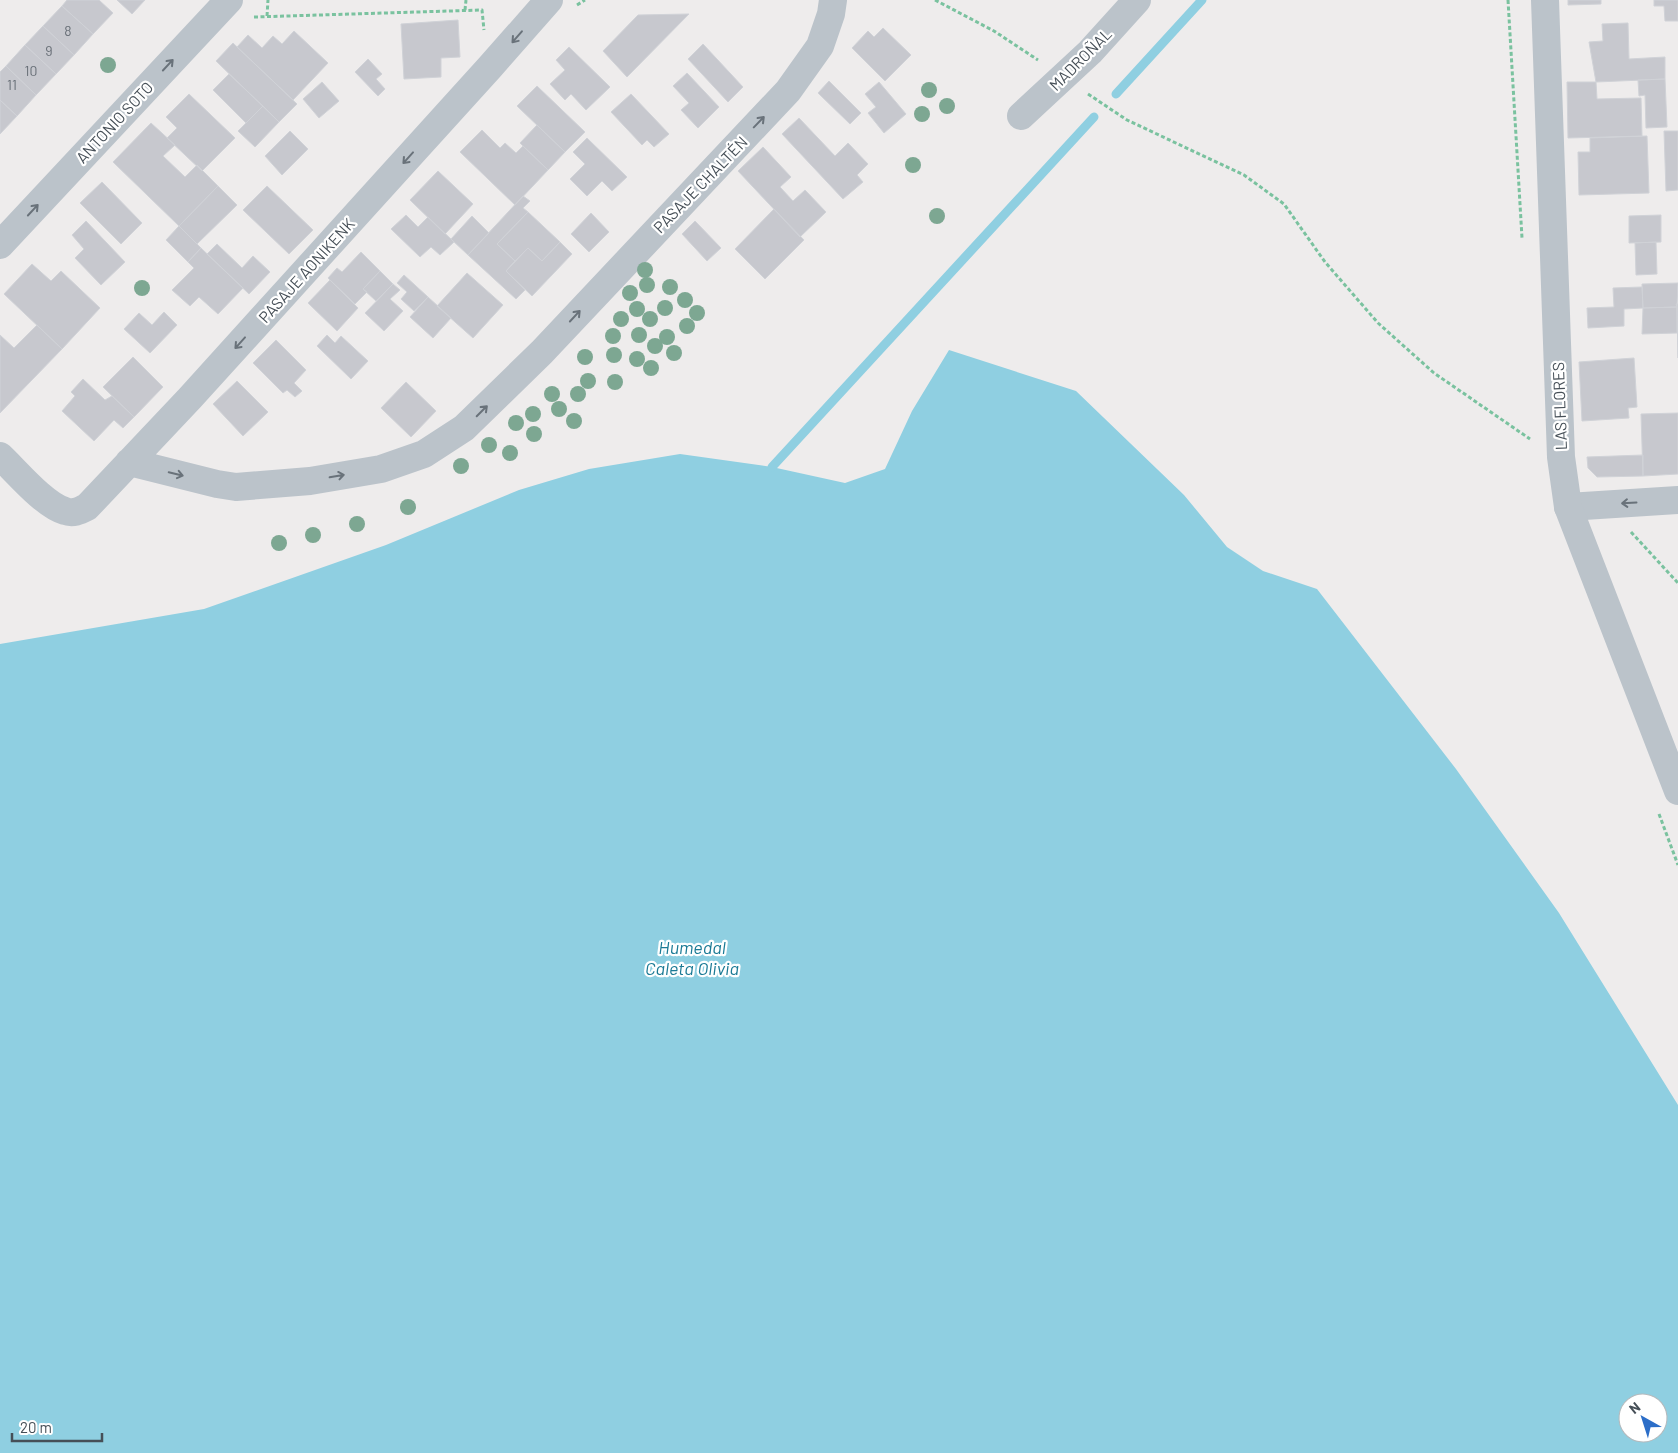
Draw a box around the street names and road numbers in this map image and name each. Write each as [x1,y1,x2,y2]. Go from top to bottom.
street label: MADROÑAL [1045,24,1115,94]
street label: ANTONIO SOTO [71,77,157,167]
street label: PASAJE CHALTÉN [649,132,751,236]
street label: PASAJE AONIKENK [254,214,358,326]
street label: LAS FLORES [1548,362,1570,450]

